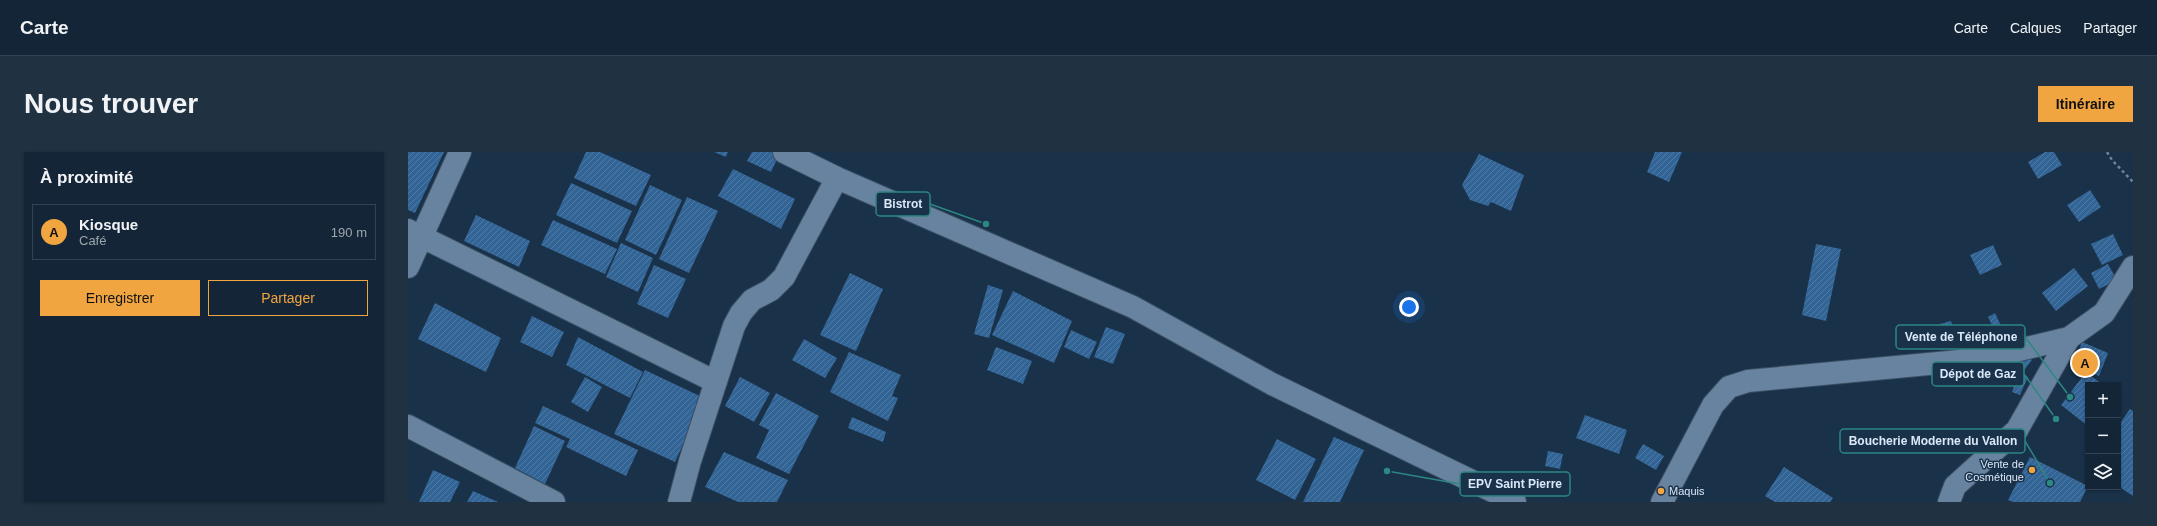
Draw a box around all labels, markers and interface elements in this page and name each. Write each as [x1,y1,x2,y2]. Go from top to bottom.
text: Carte [20,17,69,38]
text: Carte [1954,20,1988,36]
text: Calques [2010,20,2061,36]
text: Partager [2083,20,2137,36]
button: Itinéraire [2038,86,2133,122]
text: Nous trouver [24,88,198,119]
text: À proximité [40,168,134,187]
callout: Bistrot [876,192,930,216]
text: Bistrot [884,197,922,211]
text: Kiosque [79,216,138,233]
text: A [49,225,59,240]
text: 190 m [331,225,367,240]
text: Café [79,233,106,248]
button: Enregistrer [40,280,200,316]
button: Partager [208,280,368,316]
your location [1399,297,1419,317]
callout: Vente de Téléphone [1896,325,2025,349]
text: Vente de Téléphone [1905,330,2018,344]
pin: A [2072,348,2098,378]
callout: Dépot de Gaz [1932,362,2024,386]
text: Dépot de Gaz [1940,367,2016,381]
map controls [2085,382,2121,490]
button: + [2085,382,2121,418]
button: − [2085,418,2121,454]
callout: Boucherie Moderne du Vallon [1840,429,2025,453]
text: Boucherie Moderne du Vallon [1849,434,2017,448]
button: layers [2085,454,2121,490]
place label: Vente de Cosmétique [1965,458,2024,483]
marker: Vente de Cosmétique [2027,465,2037,475]
callout: EPV Saint Pierre [1460,472,1570,496]
text: EPV Saint Pierre [1468,477,1562,491]
place label: Maquis [1669,485,1705,497]
marker: Maquis [1656,486,1666,496]

